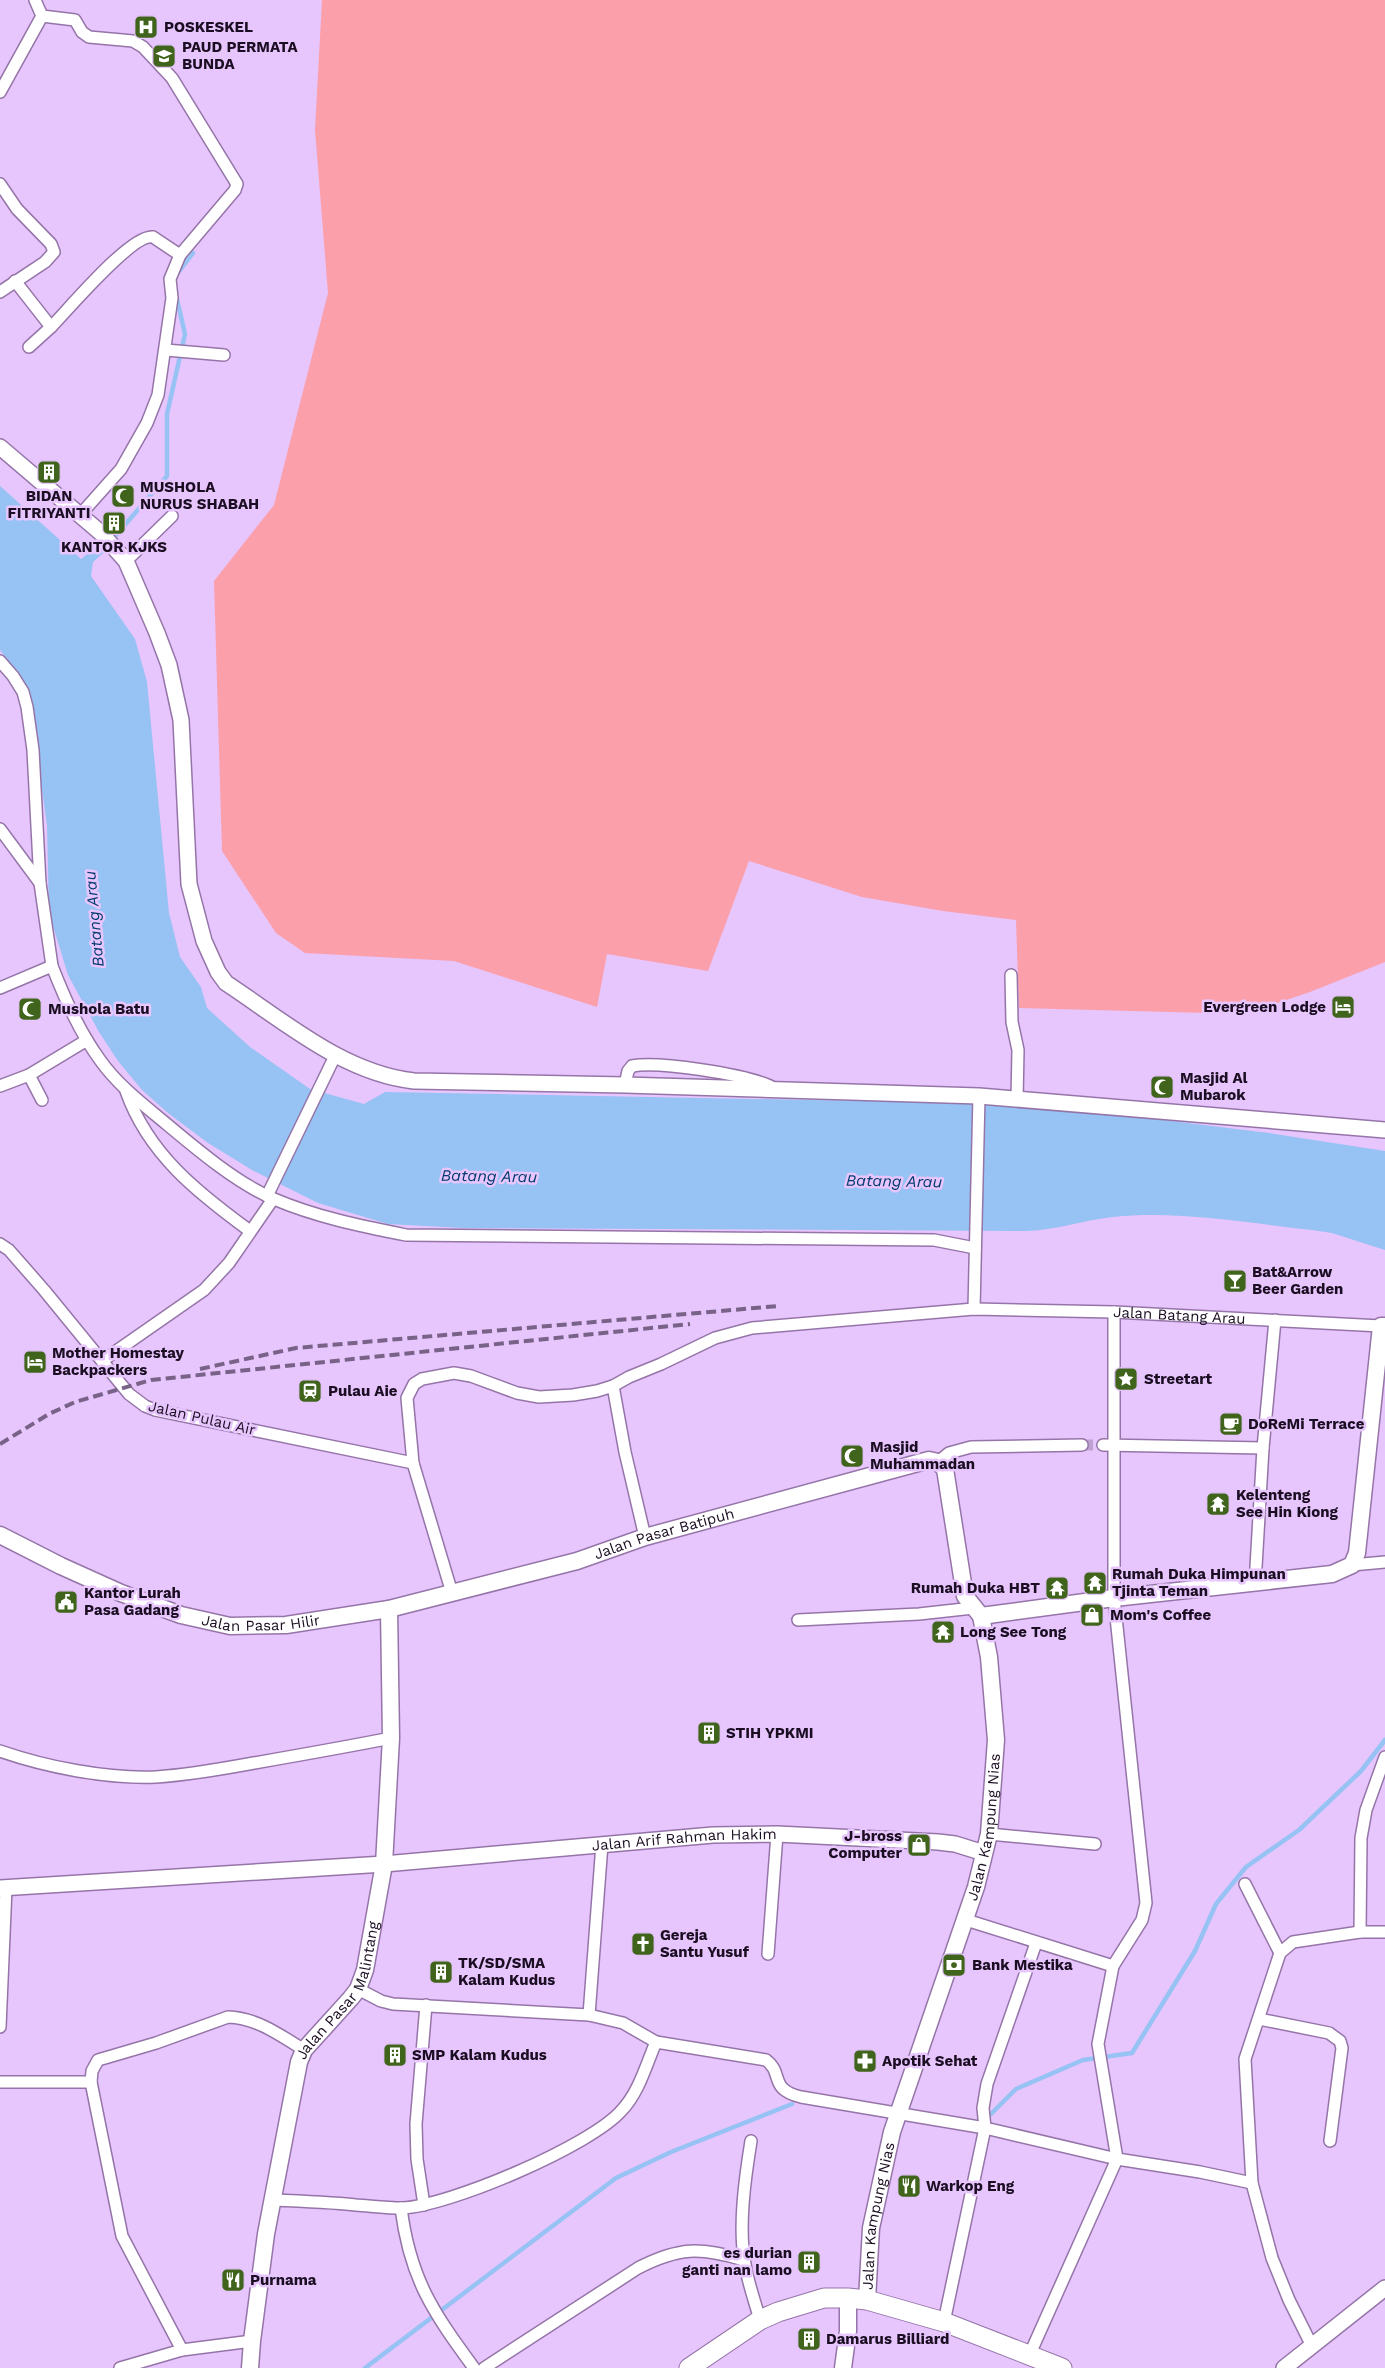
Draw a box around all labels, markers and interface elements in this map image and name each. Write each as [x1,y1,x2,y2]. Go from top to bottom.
hospital icon: POSKESKEL [133,14,159,40]
place label: POSKESKEL [164,18,253,36]
place label: PAUD PERMATA BUNDA [182,38,298,73]
school or university icon: PAUD PERMATA BUNDA [151,43,177,69]
building icon: BIDAN FITRIYANTI [36,459,62,485]
place label: MUSHOLA NURUS SHABAH [140,478,259,513]
mosque icon: MUSHOLA NURUS SHABAH [110,483,136,509]
place label: BIDAN FITRIYANTI [8,487,90,522]
building icon: KANTOR KJKS [101,510,127,536]
place label: KANTOR KJKS [61,538,167,556]
water label: Batang Arau [80,870,108,968]
hotel icon: Evergreen Lodge [1330,994,1356,1020]
mosque icon: Mushola Batu [17,996,43,1022]
place label: Evergreen Lodge [1203,998,1326,1016]
place label: Mushola Batu [48,1000,150,1018]
place label: Masjid Al Mubarok [1180,1069,1248,1104]
mosque icon: Masjid Al Mubarok [1149,1074,1175,1100]
water label: Batang Arau [441,1166,538,1186]
water label: Batang Arau [846,1171,943,1191]
place label: Bat&Arrow Beer Garden [1252,1263,1343,1298]
bar icon: Bat&Arrow Beer Garden [1222,1268,1248,1294]
street label: Jalan Batang Arau [1113,1303,1246,1328]
place label: Mother Homestay Backpackers [52,1344,185,1379]
hotel icon: Mother Homestay Backpackers [22,1349,48,1375]
place icon: Streetart [1113,1366,1139,1392]
place label: Streetart [1144,1370,1213,1388]
station icon: Pulau Aie [297,1378,323,1404]
place label: Pulau Aie [328,1382,398,1400]
street label: Jalan Pulau Air [147,1397,257,1439]
cafe icon: DoReMi Terrace [1218,1411,1244,1437]
place label: DoReMi Terrace [1248,1415,1365,1433]
place label: Masjid Muhammadan [870,1438,975,1473]
mosque icon: Masjid Muhammadan [839,1443,865,1469]
place label: Kelenteng See Hin Kiong [1236,1486,1338,1521]
temple icon: Kelenteng See Hin Kiong [1205,1491,1231,1517]
street label: Jalan Pasar Batipuh [592,1504,736,1563]
place label: Rumah Duka Himpunan Tjinta Teman [1112,1565,1286,1600]
temple icon: Rumah Duka Himpunan Tjinta Teman [1082,1570,1108,1596]
temple icon: Rumah Duka HBT [1044,1575,1070,1601]
place label: Rumah Duka HBT [911,1579,1040,1597]
place label: Kantor Lurah Pasa Gadang [84,1584,181,1619]
public building icon: Kantor Lurah Pasa Gadang [53,1589,79,1615]
shop icon: Mom's Coffee [1079,1602,1105,1628]
place label: Mom's Coffee [1110,1606,1212,1624]
street label: Jalan Pasar Hilir [200,1611,321,1635]
temple icon: Long See Tong [930,1619,956,1645]
place label: Long See Tong [960,1623,1067,1641]
building icon: STIH YPKMI [696,1720,722,1746]
place label: STIH YPKMI [726,1724,814,1742]
street label: Jalan Kampung Nias [963,1753,1004,1903]
street label: Jalan Arif Rahman Hakim [591,1825,777,1855]
place label: J-bross Computer [828,1827,903,1862]
shop icon: J-bross Computer [906,1832,932,1858]
street label: Jalan Pasar Malintang [292,1920,383,2062]
place label: Gereja Santu Yusuf [660,1926,750,1961]
church icon: Gereja Santu Yusuf [630,1931,656,1957]
bank icon: Bank Mestika [941,1952,967,1978]
place label: TK/SD/SMA Kalam Kudus [458,1954,555,1989]
place label: Bank Mestika [972,1956,1073,1974]
building icon: TK/SD/SMA Kalam Kudus [428,1959,454,1985]
building icon: SMP Kalam Kudus [382,2042,408,2068]
place label: SMP Kalam Kudus [412,2046,547,2064]
pharmacy icon: Apotik Sehat [852,2048,878,2074]
place label: Apotik Sehat [882,2052,978,2070]
street label: Jalan Kampung Nias [859,2141,899,2290]
restaurant icon: Warkop Eng [896,2173,922,2199]
place label: Warkop Eng [926,2177,1015,2195]
place label: es durian ganti nan lamo [682,2244,792,2279]
building icon: es durian ganti nan lamo [796,2249,822,2275]
restaurant icon: Purnama [220,2267,246,2293]
place label: Purnama [250,2271,317,2289]
building icon: Damarus Billiard [796,2326,822,2352]
place label: Damarus Billiard [826,2330,949,2348]

